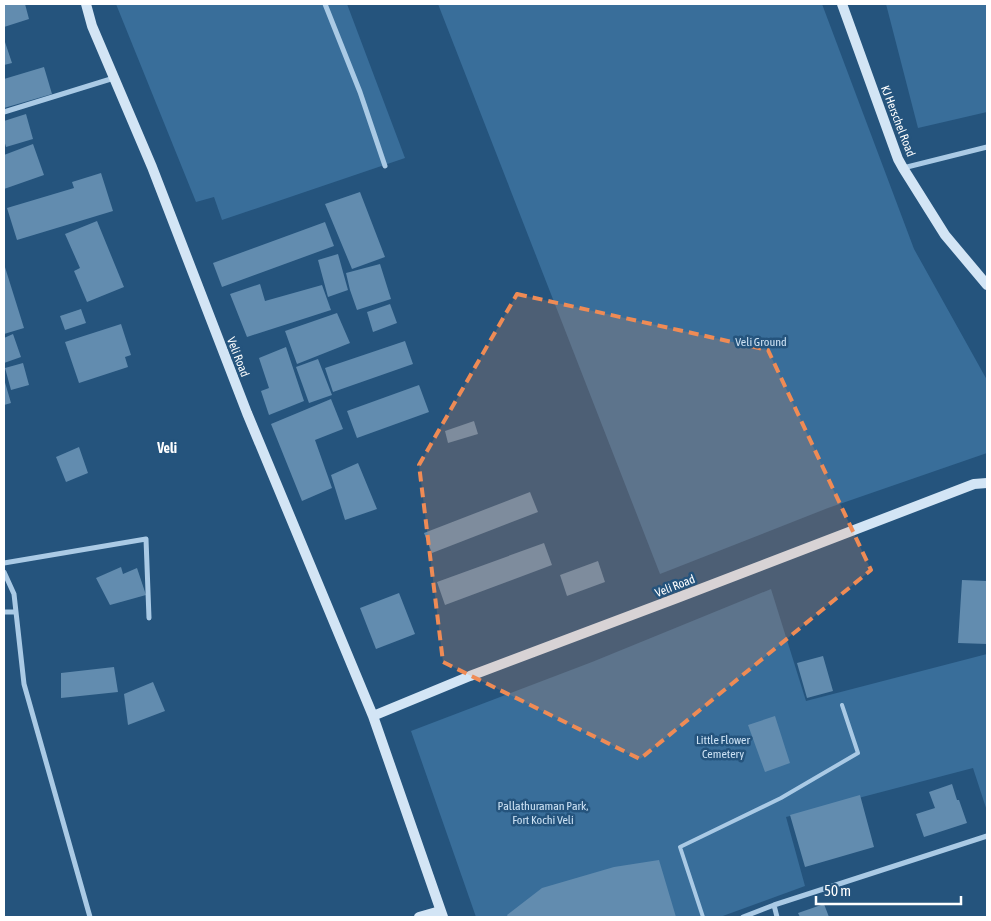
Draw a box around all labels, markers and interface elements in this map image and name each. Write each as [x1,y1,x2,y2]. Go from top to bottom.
street label: KJ Herschel Road [878,83,918,159]
street label: Veli Road [224,335,252,379]
park label: Veli Ground [735,335,787,349]
district label: Veli [156,440,177,456]
street label: Veli Road [653,572,697,600]
park label: Little Flower Cemetery [696,733,750,761]
park label: Pallathuraman Park, Fort Kochi Veli [498,799,588,827]
scale bar [816,874,961,906]
text: 50 m [824,882,851,899]

